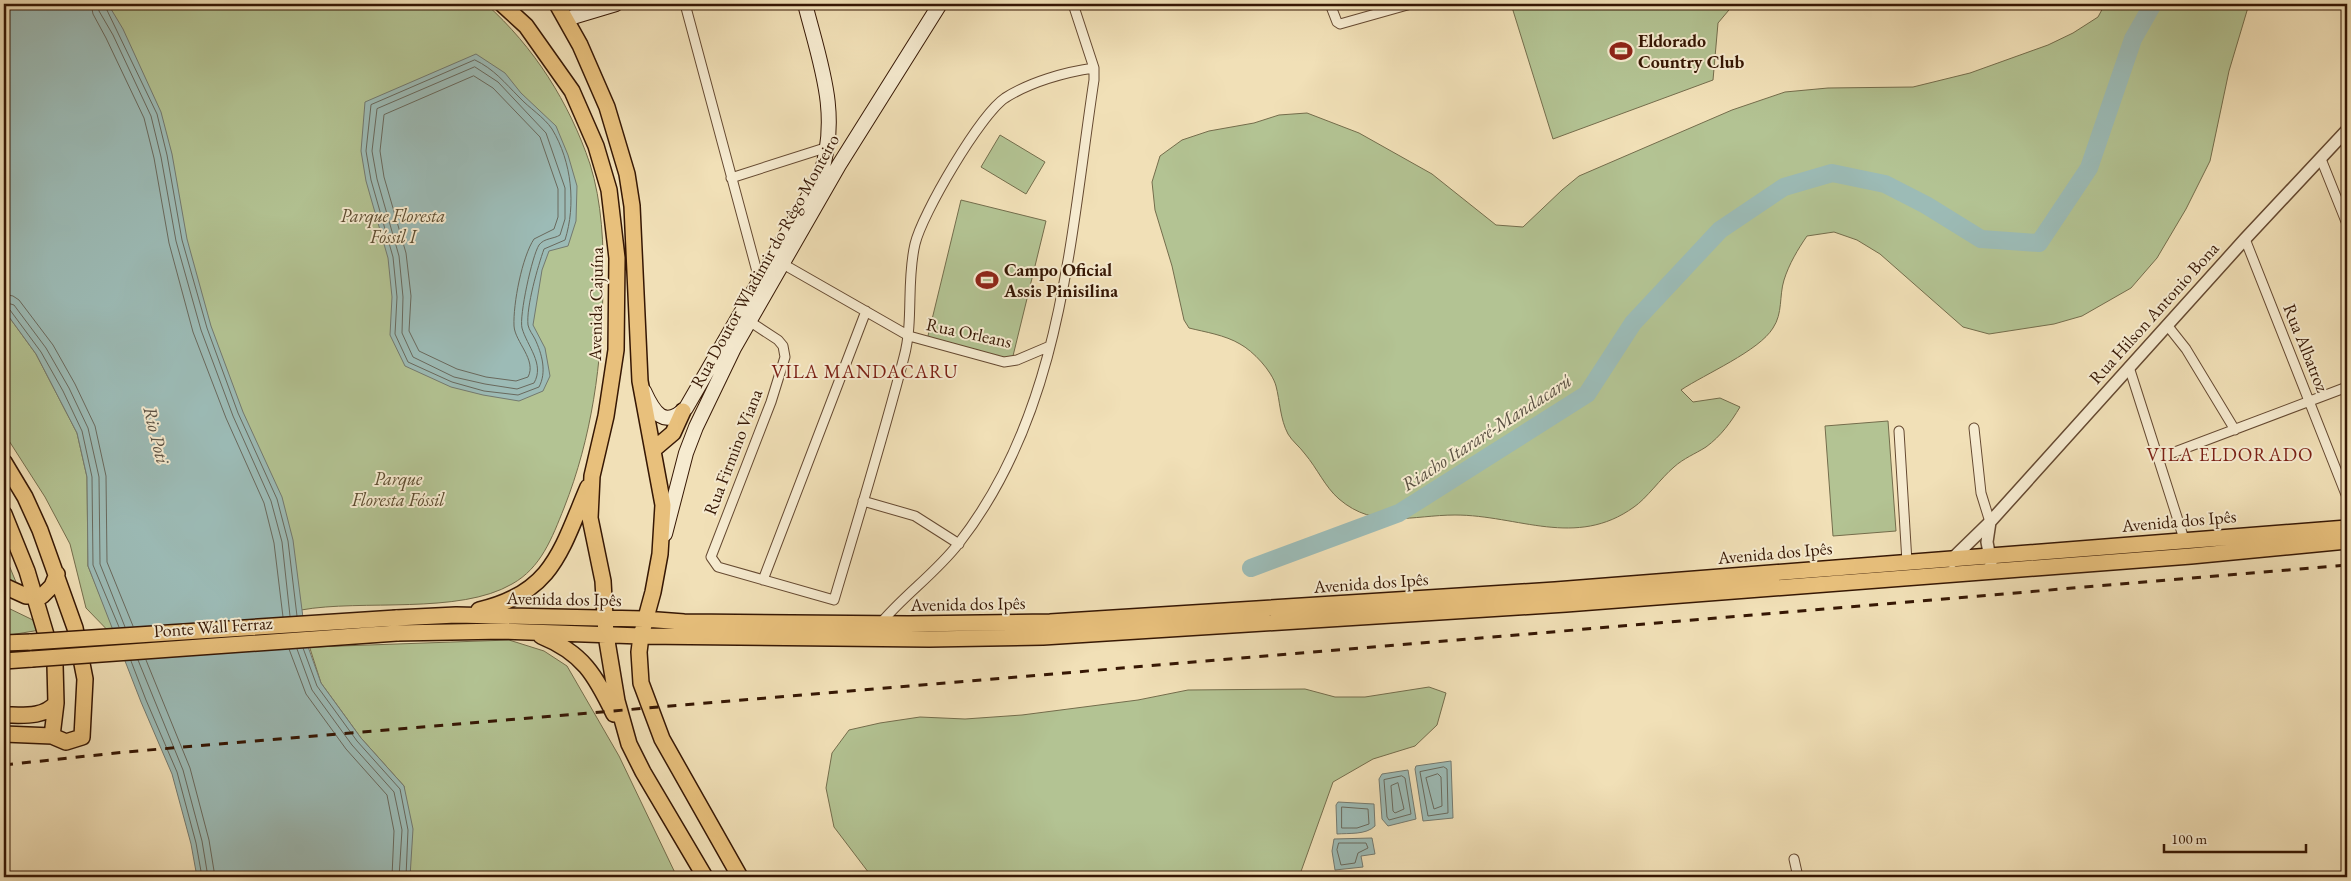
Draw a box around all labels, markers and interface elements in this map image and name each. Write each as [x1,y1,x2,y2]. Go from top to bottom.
place label: Eldorado Country Club [1638,29,1744,73]
sports icon: Eldorado Country Club [1608,38,1634,64]
street label: Rua Doutor Wladimir do Rêgo Monteiro [685,130,844,392]
park label: Parque Floresta Fóssil I [341,204,445,248]
street label: Rua Hilson Antonio Bona [2084,236,2224,388]
street label: Avenida Cajuína [583,246,608,362]
place label: Campo Oficial Assis Pinisilina [1003,258,1118,302]
sports icon: Campo Oficial Assis Pinisilina [974,267,1000,293]
street label: Rua Albatroz [2278,300,2335,395]
street label: Rua Orleans [924,312,1014,353]
district label: VILA MANDACARU [771,359,959,384]
water label: Riacho Itararé-Mandacarú [1396,368,1576,497]
street label: Rua Firmino Viana [698,385,767,518]
water label: Rio Poti [137,404,176,468]
district label: VILA ELDORADO [2146,442,2314,467]
park label: Parque Floresta Fóssil [351,467,445,511]
street label: Avenida dos Ipês [2120,504,2238,537]
street label: Avenida dos Ipês [1716,536,1834,569]
street label: Avenida dos Ipês [1312,567,1429,598]
street label: Avenida dos Ipês [505,586,622,611]
street label: Avenida dos Ipês [909,591,1026,616]
street label: Ponte Wall Ferraz [153,611,273,642]
scale bar [2164,821,2306,853]
text: 100 m [2171,829,2208,848]

